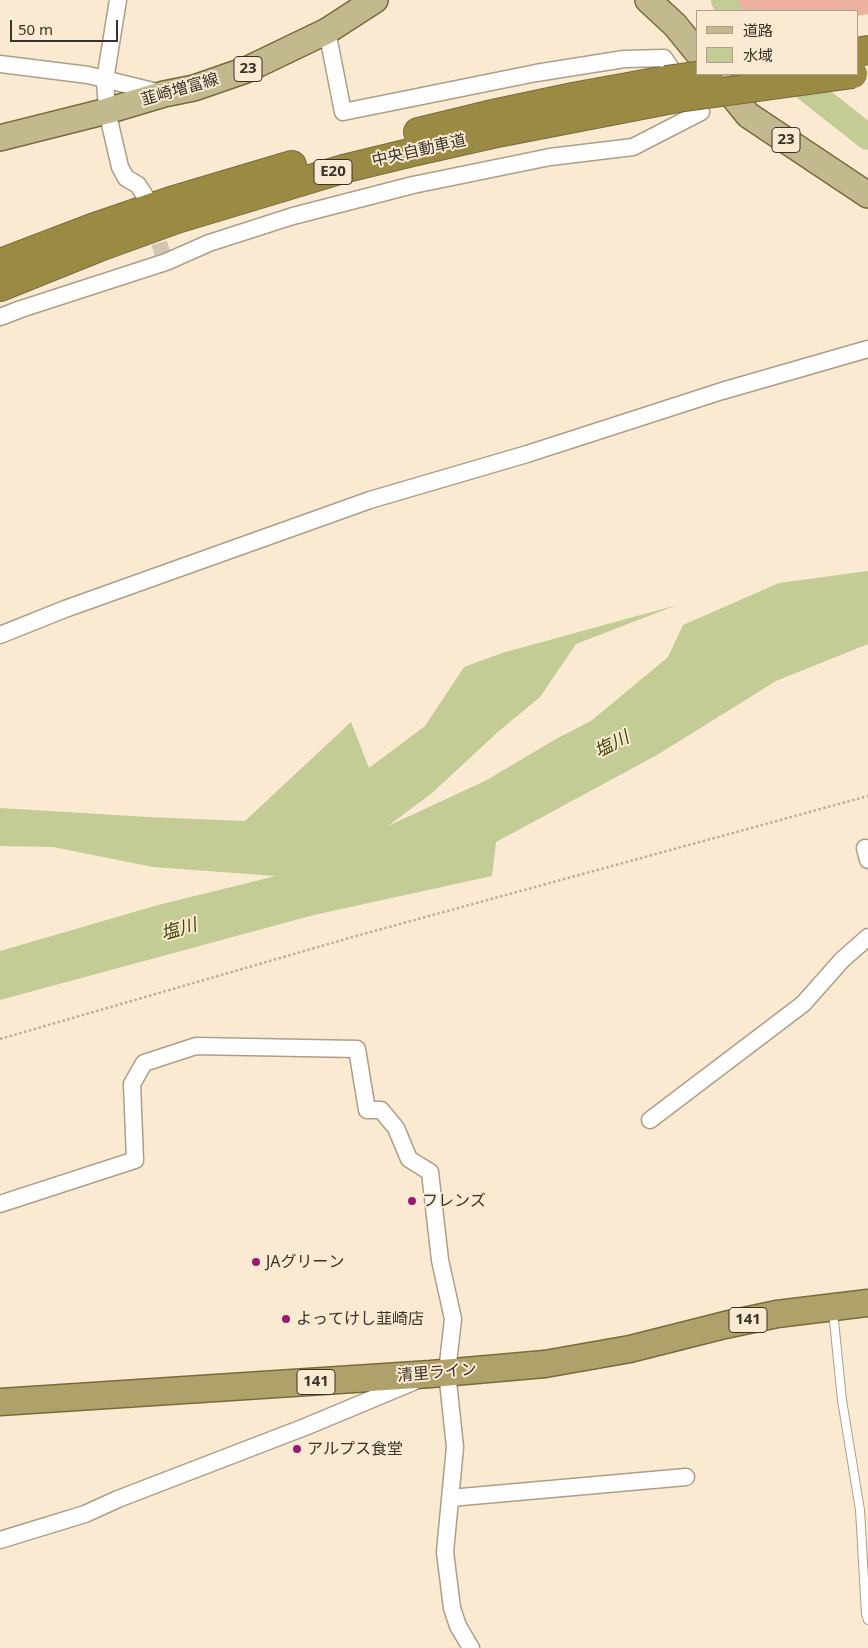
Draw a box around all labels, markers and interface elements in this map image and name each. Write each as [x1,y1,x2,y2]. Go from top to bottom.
scale bar [12,10,120,42]
legend [696,10,858,75]
text: 50 m [18,19,53,39]
text: 道路 [743,20,773,40]
text: 水域 [743,45,773,65]
road number: 23 [234,56,262,82]
street label: 韮崎増富線 [139,70,221,110]
road number: 23 [772,128,800,152]
street label: 中央自動車道 [370,131,468,171]
road number: E20 [314,160,352,184]
water label: 塩川 [591,727,633,763]
water label: 塩川 [159,915,199,945]
place label: フレンズ [422,1191,486,1211]
marker: フレンズ [406,1195,418,1207]
place label: JAグリーン [266,1252,345,1272]
marker: JAグリーン [250,1256,262,1268]
road number: 141 [729,1308,767,1332]
place label: よってけし韮崎店 [296,1309,424,1329]
marker: よってけし韮崎店 [280,1313,292,1325]
street label: 清里ライン [396,1360,478,1386]
road number: 141 [297,1370,335,1394]
place label: アルプス食堂 [307,1439,403,1459]
marker: アルプス食堂 [291,1443,303,1455]

